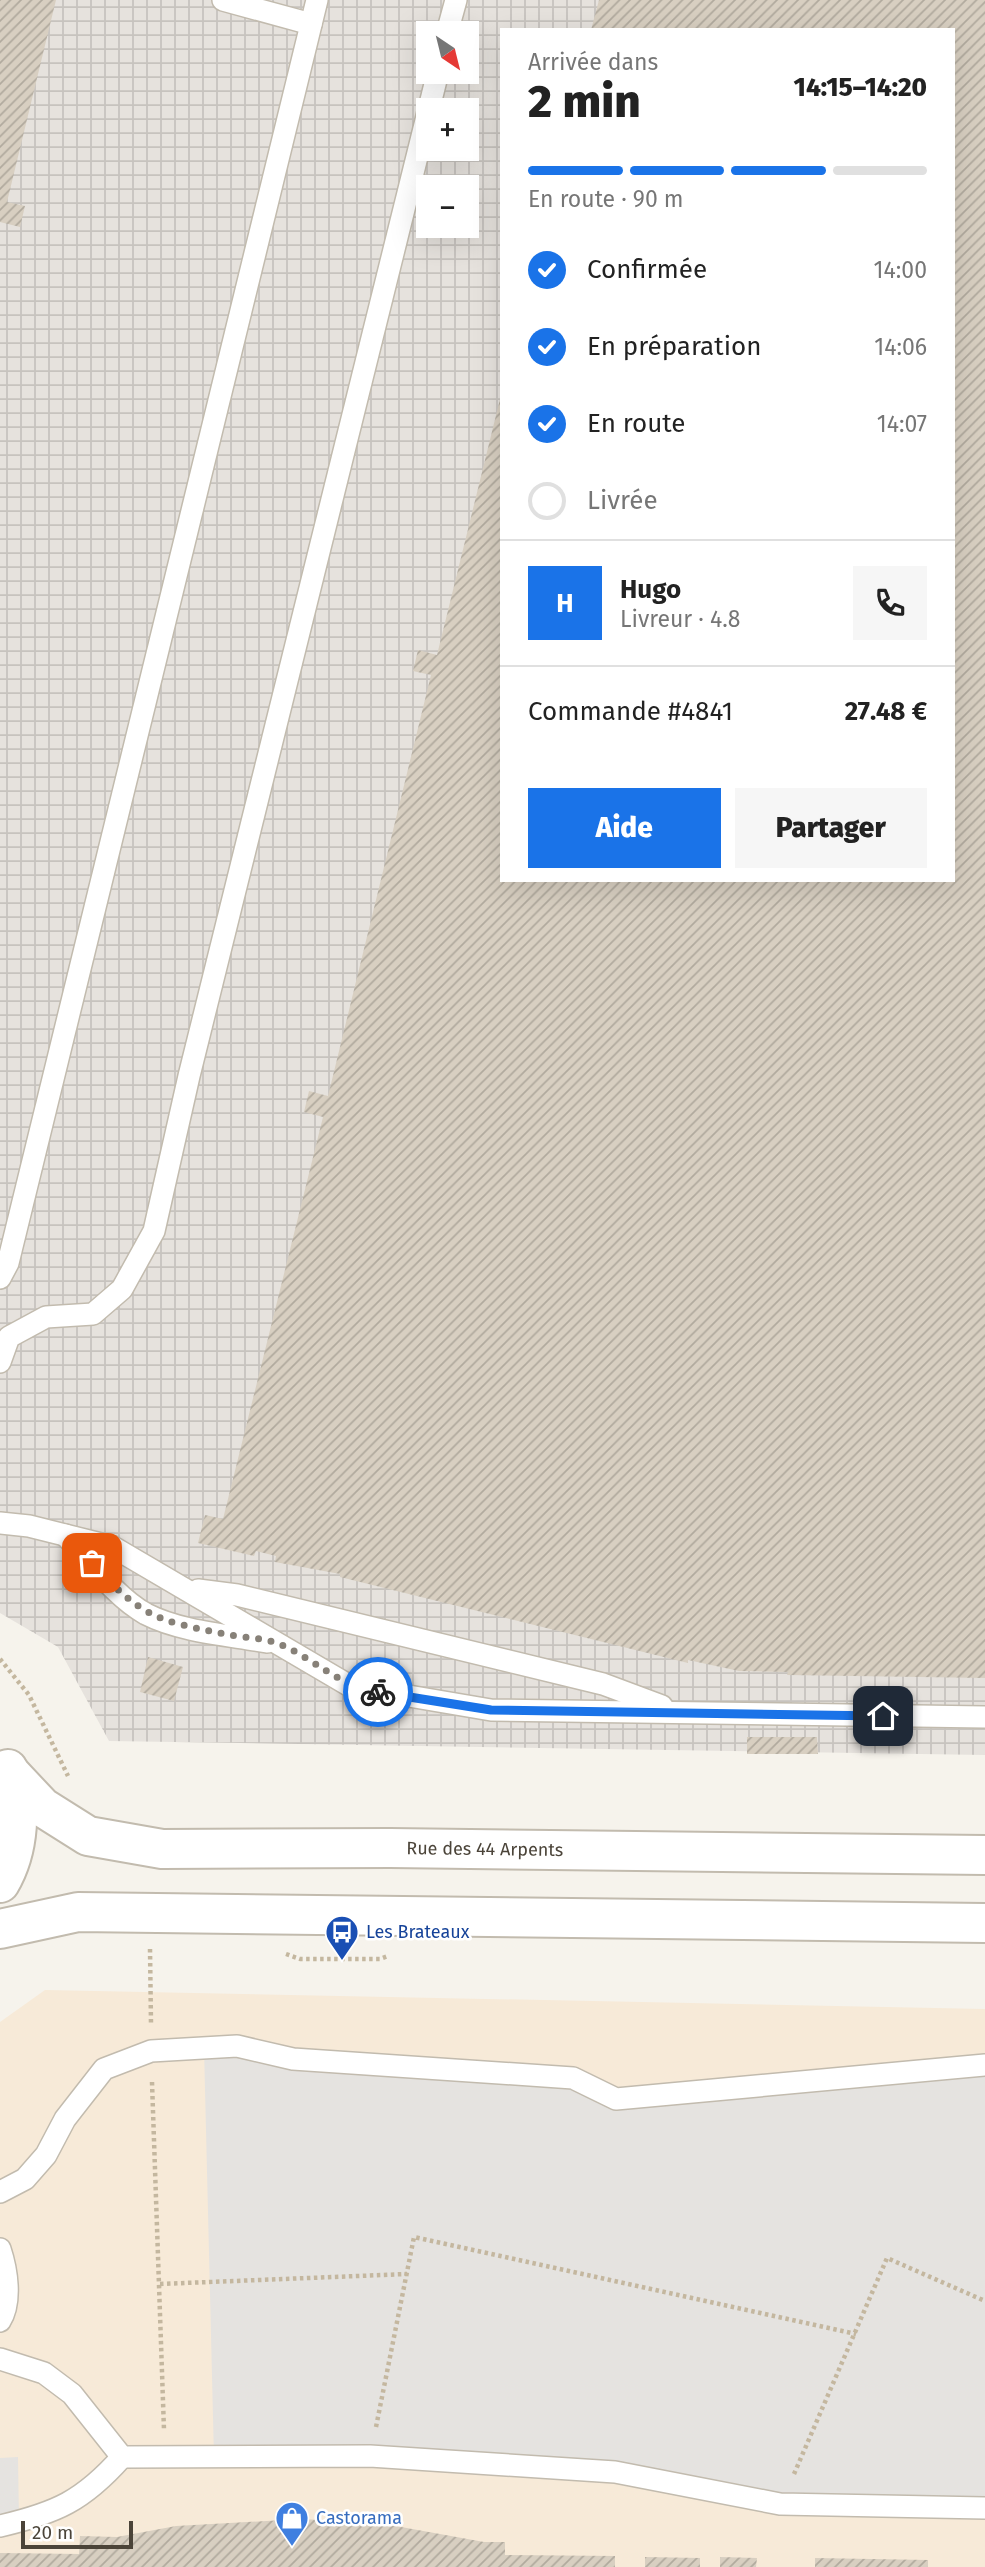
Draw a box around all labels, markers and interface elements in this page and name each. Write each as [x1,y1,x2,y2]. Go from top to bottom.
north arrow [416,21,480,84]
map controls [416,21,479,238]
text: Arrivée dans [528,48,658,76]
text: 14:15–14:20 [794,72,927,103]
text: 2 min [528,74,641,129]
button: + [416,98,479,161]
button: − [416,175,479,238]
text: En route · 90 m [528,185,684,213]
icon: check [528,251,566,289]
text: Confirmée [587,254,707,285]
text: 14:00 [874,256,927,284]
icon: check [528,328,566,366]
text: En préparation [587,331,761,362]
text: 14:06 [874,333,927,361]
icon: check [528,405,566,443]
text: En route [587,408,686,439]
text: 14:07 [877,410,927,438]
text: Livrée [587,485,658,516]
button: phone [853,566,927,640]
text: Hugo [620,574,681,605]
text: H [556,588,574,619]
text: Livreur · 4.8 [620,605,740,633]
text: Commande #4841 [528,696,733,727]
text: 27.48 € [845,696,927,727]
button: Aide [528,788,721,868]
button: Partager [735,788,927,868]
pin [62,1533,122,1593]
icon: bag [73,1544,111,1582]
courier [343,1657,413,1727]
icon: bike [359,1673,397,1711]
pin [853,1686,913,1746]
icon: home [864,1697,902,1735]
street label: Rue des 44 Arpents [406,1837,563,1861]
bus stop icon: Les Brateaux [323,1913,361,1962]
place label: Les Brateaux [366,1921,470,1943]
shop icon: Castorama [273,2499,311,2548]
place label: Castorama [316,2507,402,2529]
scale bar [21,2518,133,2550]
text: 20 m [32,2521,73,2544]

